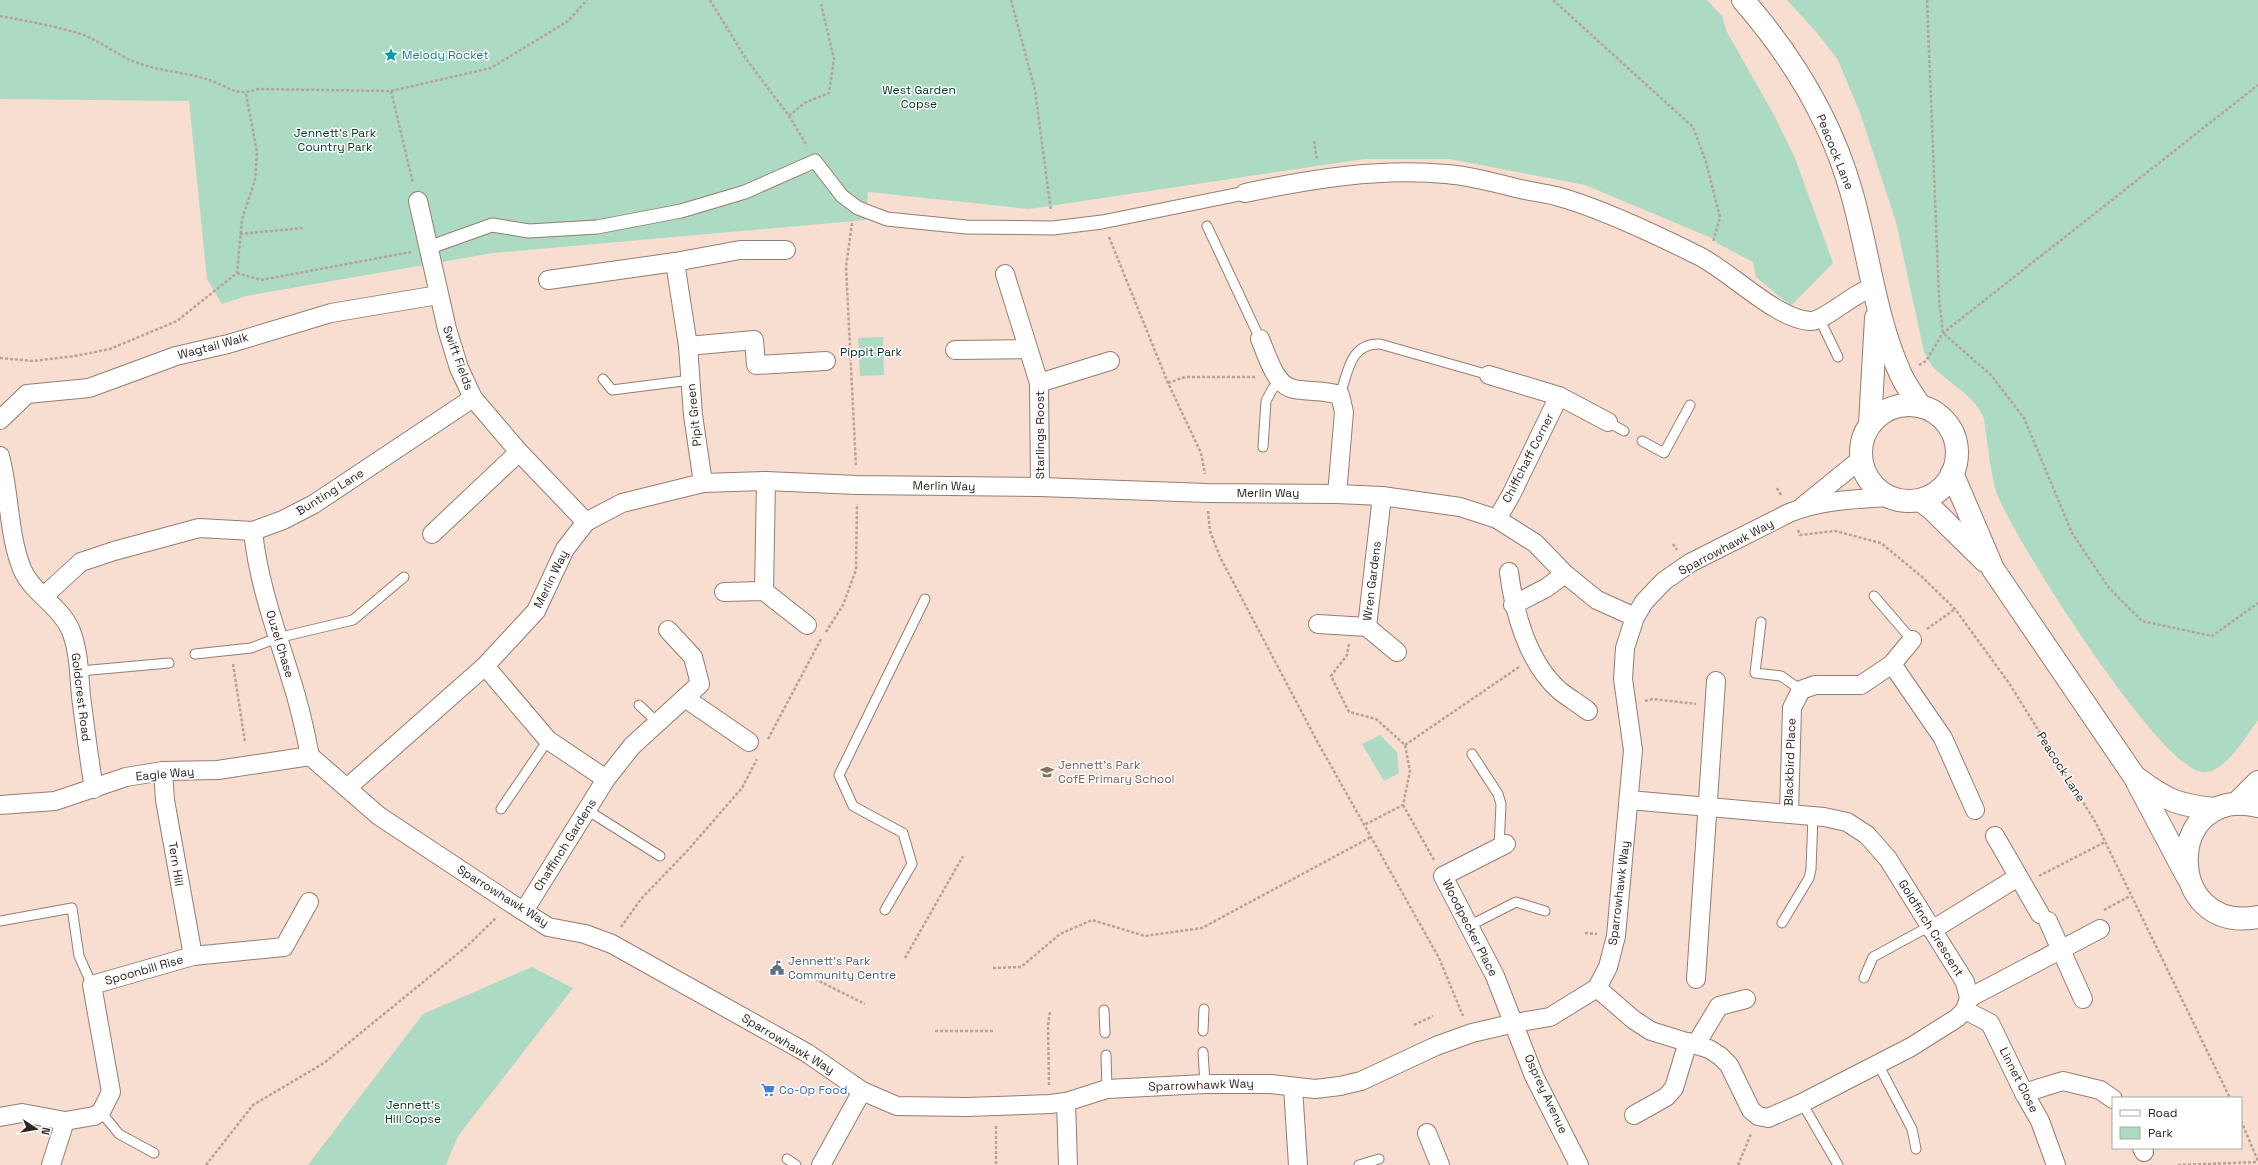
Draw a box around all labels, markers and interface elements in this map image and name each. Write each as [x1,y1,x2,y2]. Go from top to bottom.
place icon: Melody Rocket [383,47,399,63]
place label: Melody Rocket [402,47,489,63]
park label: West Garden Copse [882,82,956,112]
street label: Peacock Lane [1813,112,1857,192]
park label: Jennett's Park Country Park [294,125,377,155]
street label: Swift Fields [439,324,477,392]
street label: Wagtail Walk [176,329,251,363]
park label: Pippit Park [840,344,903,360]
street label: Pipit Green [683,383,705,447]
street label: Starlings Roost [1032,391,1048,479]
street label: Chiffchaff Corner [1498,410,1558,506]
street label: Bunting Lane [293,465,367,519]
street label: Merlin Way [913,477,975,495]
street label: Merlin Way [1237,485,1299,501]
street label: Sparrowhawk Way [1676,515,1776,579]
street label: Wren Gardens [1359,540,1385,622]
street label: Merlin Way [530,547,572,611]
street label: Ouzel Chase [262,608,298,680]
street label: Goldcrest Road [68,652,94,742]
street label: Blackbird Place [1780,718,1800,806]
street label: Peacock Lane [2033,729,2089,805]
place label: Jennett's Park CofE Primary School [1058,757,1175,787]
street label: Eagle Way [135,763,195,785]
school or university icon: Jennett's Park CofE Primary School [1039,764,1055,780]
street label: Chaffinch Gardens [530,796,600,894]
street label: Sparrowhawk Way [1605,840,1633,946]
street label: Tern Hill [165,841,187,887]
street label: Sparrowhawk Way [454,861,552,931]
street label: Woodpecker Place [1439,877,1501,979]
street label: Goldfinch Crescent [1895,877,1967,979]
street label: Spoonbill Rise [103,951,185,989]
place label: Jennett's Park Community Centre [788,953,896,983]
public building icon: Jennett's Park Community Centre [769,960,785,976]
street label: Sparrowhawk Way [739,1010,837,1078]
street label: Linnet Close [1996,1045,2042,1115]
street label: Osprey Avenue [1521,1052,1571,1136]
street label: Sparrowhawk Way [1148,1075,1254,1095]
supermarket icon: Co-Op Food [760,1082,776,1098]
place label: Co-Op Food [779,1082,847,1098]
park label: Jennett's Hill Copse [385,1097,441,1127]
legend [2112,1097,2242,1149]
text: Road [2148,1105,2177,1121]
north arrow [16,1109,56,1149]
text: Park [2148,1125,2173,1141]
text: N [38,1126,53,1136]

